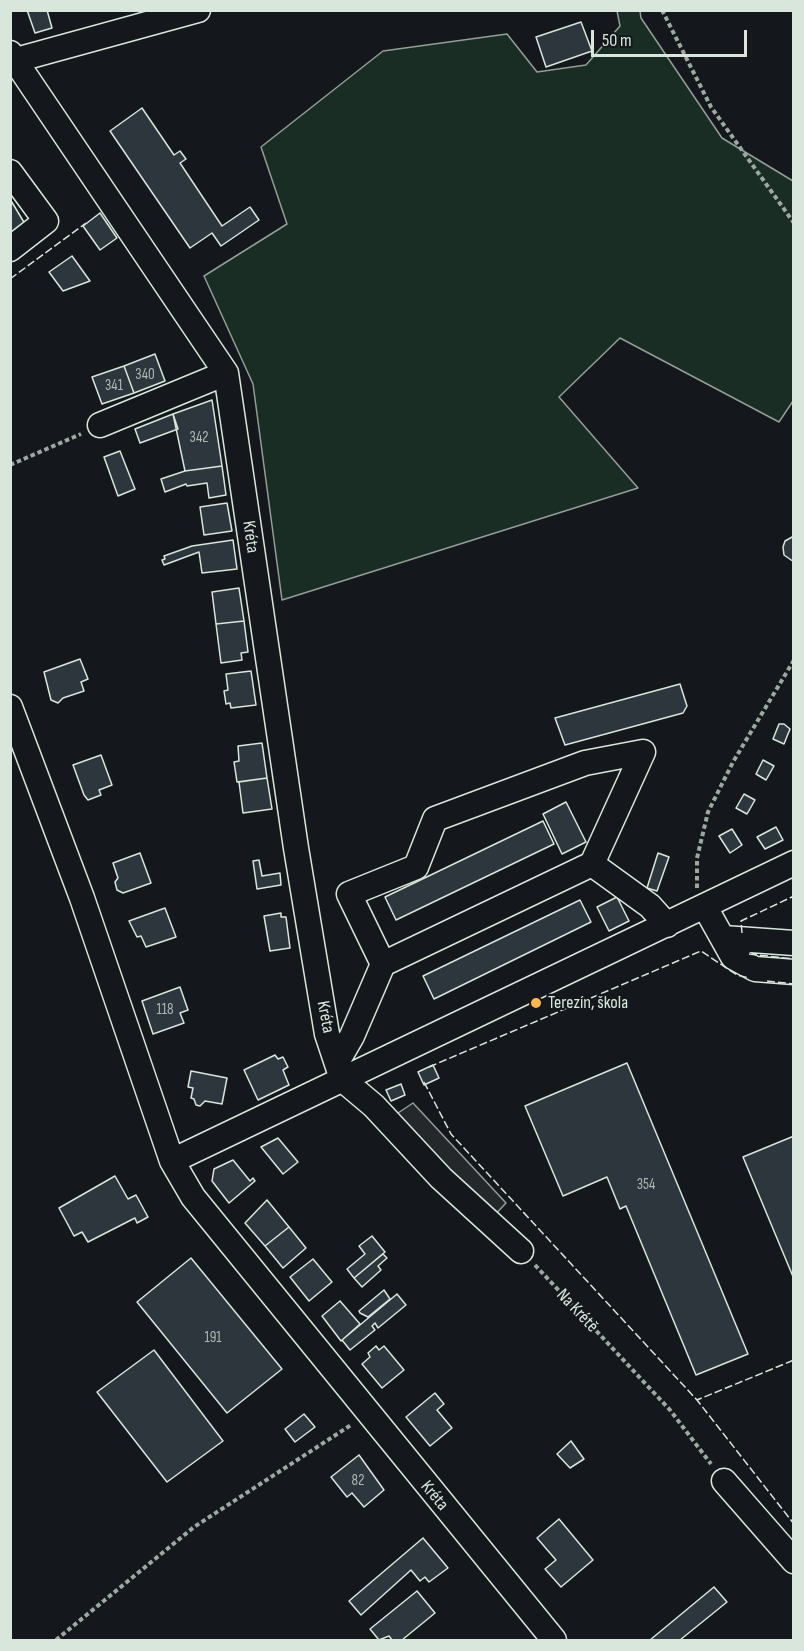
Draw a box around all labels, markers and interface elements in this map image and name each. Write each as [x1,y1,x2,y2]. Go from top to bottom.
scale bar [594,18,750,56]
text: 50 m [602,30,632,51]
house number: 340 [135,366,155,384]
house number: 341 [105,377,123,395]
house number: 342 [190,429,208,447]
street label: Kréta [237,519,263,555]
place label: Terezín, škola [548,992,628,1014]
marker: Terezín, škola [529,996,543,1010]
street label: Kréta [311,999,339,1035]
house number: 118 [156,1001,174,1019]
house number: 354 [637,1176,655,1194]
street label: Na Krétě [551,1285,603,1337]
house number: 191 [204,1329,222,1347]
house number: 82 [352,1472,364,1490]
street label: Kréta [415,1477,453,1515]

